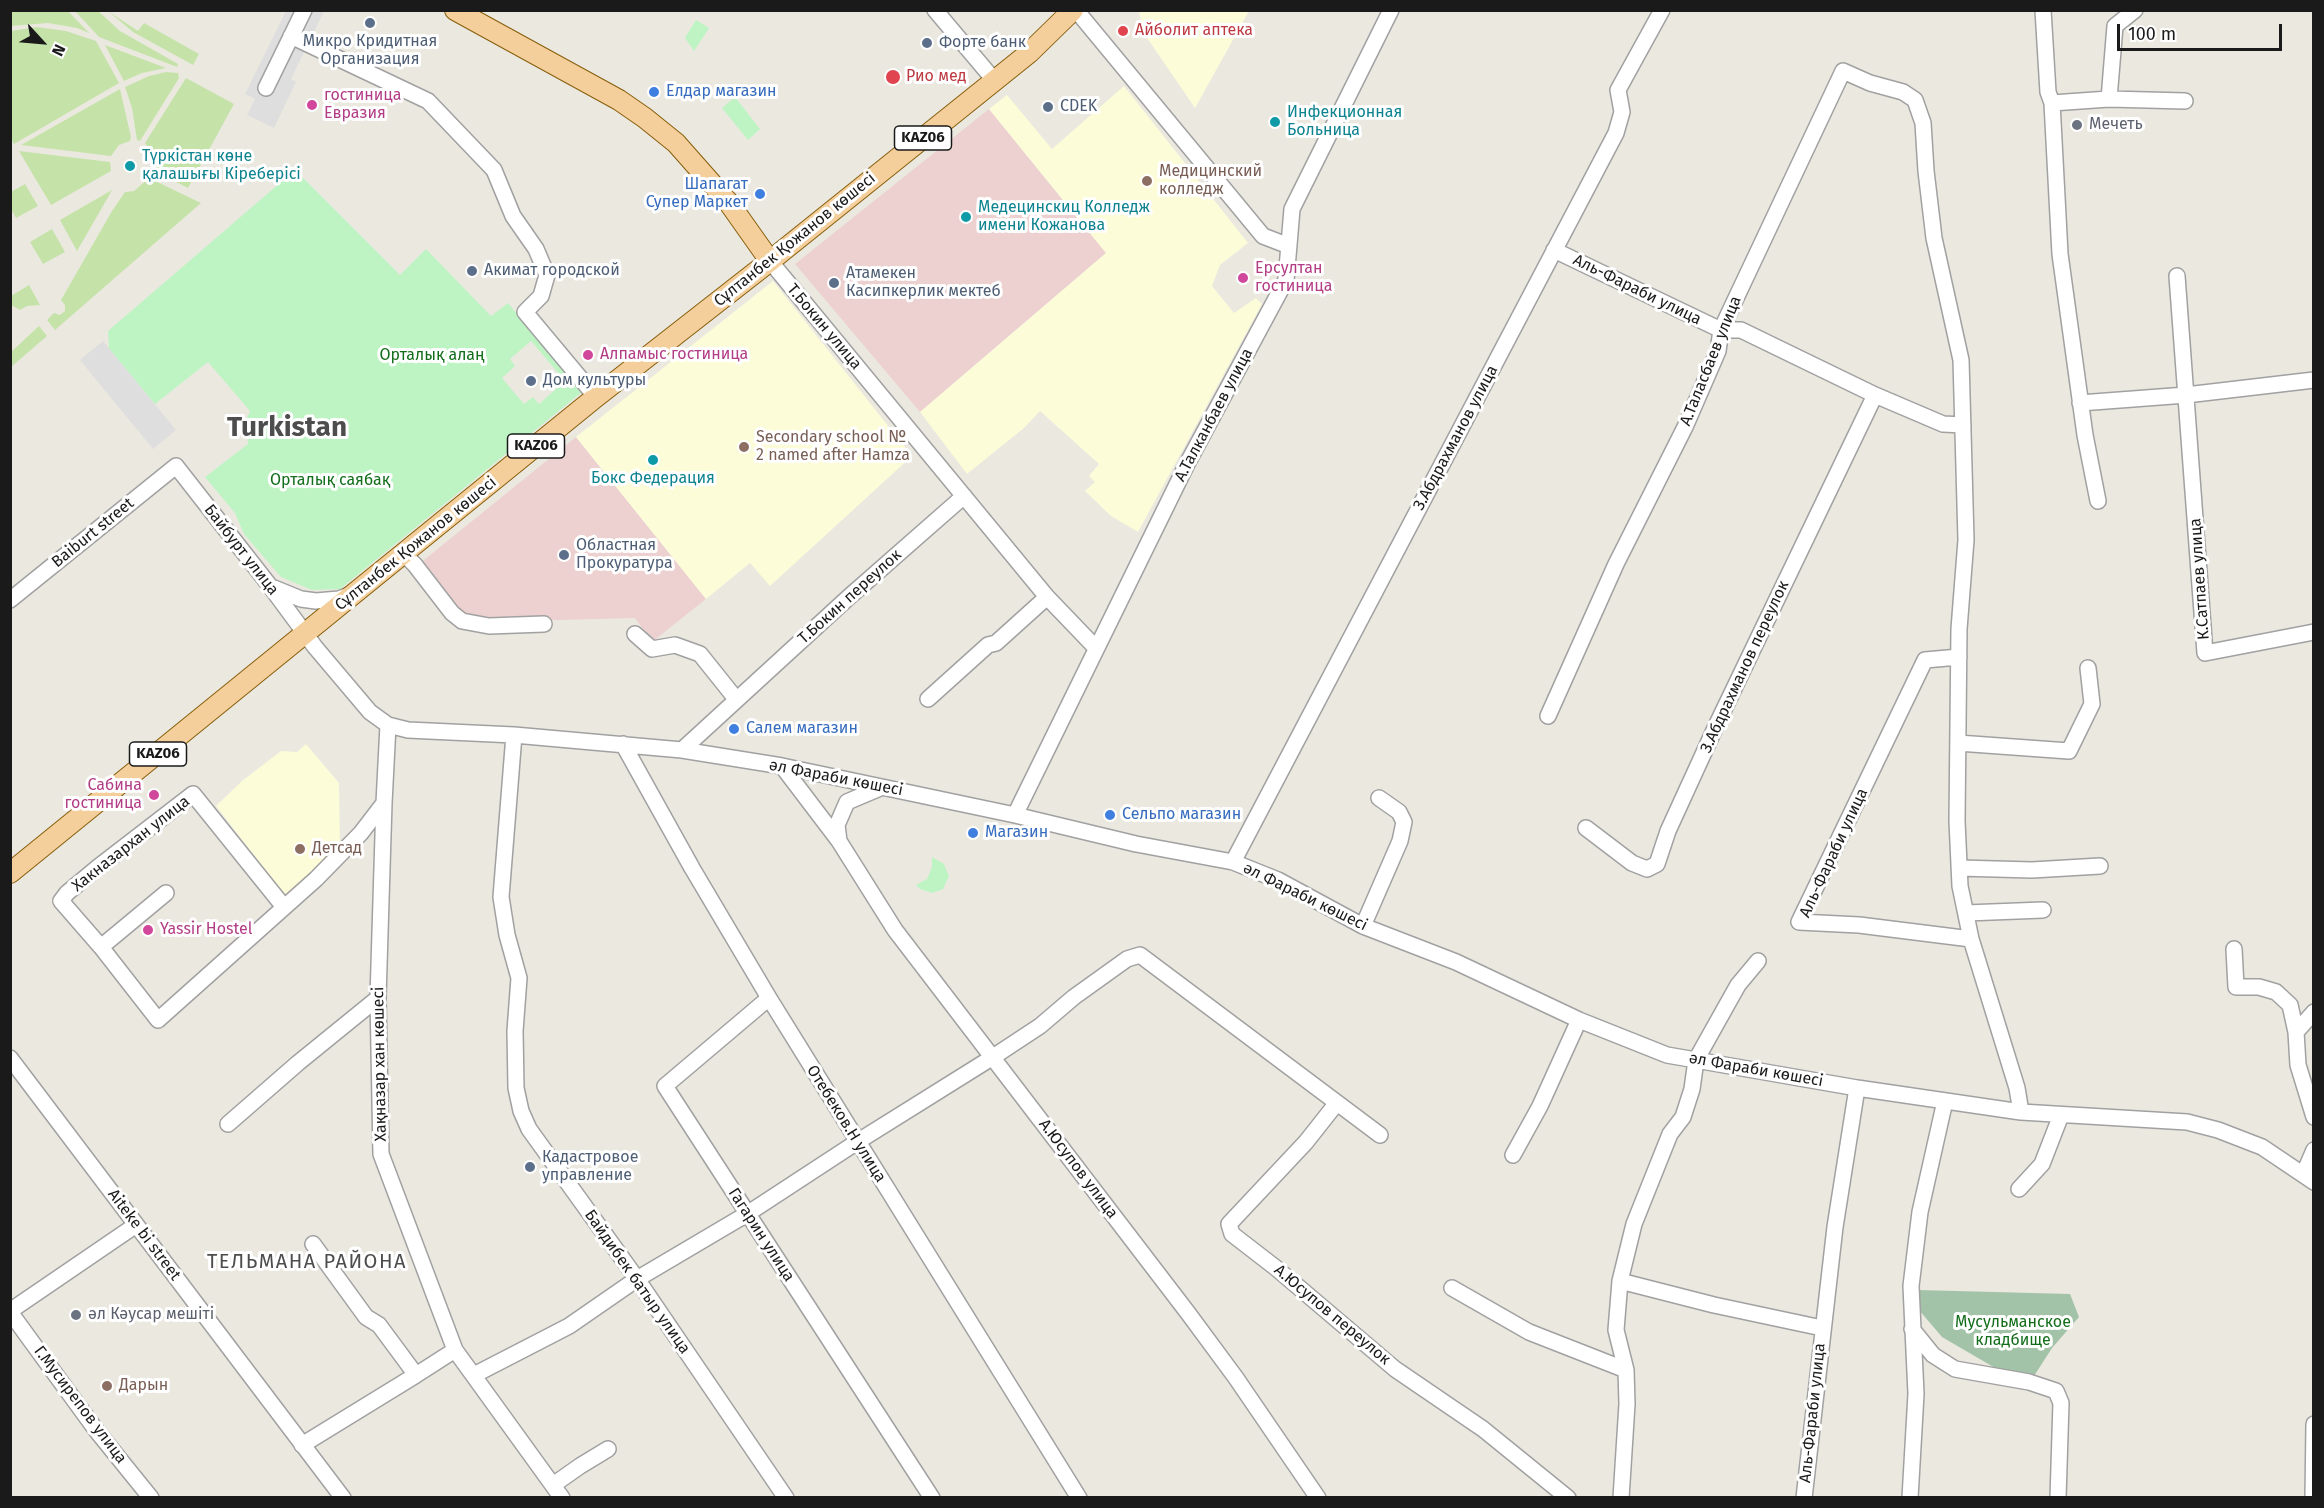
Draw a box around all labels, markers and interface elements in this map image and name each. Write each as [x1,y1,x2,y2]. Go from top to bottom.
north arrow [12,12,72,72]
scale bar [2120,12,2285,50]
marker: Микро Кридитная Организация [363,16,377,30]
place label: Айболит аптека [1135,21,1253,41]
text: 100 m [2128,23,2176,45]
marker: Айболит аптека [1116,24,1130,38]
place label: Микро Кридитная Организация [303,32,437,70]
place label: Форте банк [939,33,1026,53]
marker: Форте банк [920,36,934,50]
text: N [48,41,69,59]
place label: Рио мед [906,67,966,87]
marker: Рио мед [884,68,902,86]
place label: Елдар магазин [666,82,777,102]
marker: Елдар магазин [647,85,661,99]
place label: гостиница Евразия [324,86,401,124]
place label: CDEK [1060,97,1097,117]
marker: гостиница Евразия [305,98,319,112]
marker: CDEK [1041,100,1055,114]
place label: Инфекционная Больница [1287,103,1402,141]
marker: Инфекционная Больница [1268,115,1282,129]
place label: Мечеть [2089,115,2143,135]
marker: Мечеть [2070,118,2084,132]
road number: KАZ06 [894,126,952,150]
place label: Түркістан көне қалашығы Кіреберісі [142,147,301,185]
marker: Түркістан көне қалашығы Кіреберісі [123,159,137,173]
place label: Медицинский колледж [1159,162,1262,200]
street label: Сұлтанбек Қожанов көшесі [710,169,880,311]
marker: Медицинский колледж [1140,174,1154,188]
place label: Шапагат Супер Маркет [646,175,748,213]
marker: Шапагат Супер Маркет [753,187,767,201]
place label: Медецинскиц Колледж имени Кожанова [978,198,1150,236]
marker: Медецинскиц Колледж имени Кожанова [959,210,973,224]
street label: Аль-Фараби улица [1570,251,1704,329]
place label: Ерсултан гостиница [1255,259,1332,297]
place label: Акимат городской [484,261,620,281]
marker: Акимат городской [465,264,479,278]
place label: Атамекен Касипкерлик мектеб [846,264,1001,302]
marker: Ерсултан гостиница [1236,271,1250,285]
marker: Атамекен Касипкерлик мектеб [827,276,841,290]
street label: Т.Бокин улица [783,280,865,374]
street label: А.Таласбаев улица [1676,293,1746,429]
place label: Алпамыс гостиница [600,345,748,365]
street label: А.Талканбаев улица [1171,345,1257,485]
park label: Орталық алаң [379,346,485,366]
marker: Алпамыс гостиница [581,348,595,362]
street label: З.Абдрахманов улица [1410,362,1502,514]
place label: Дом культуры [543,371,646,391]
marker: Дом культуры [524,374,538,388]
district label: Turkistan [227,411,347,445]
place label: Secondary school № 2 named after Hamza [756,428,910,466]
road number: KАZ06 [508,434,564,458]
marker: Secondary school № 2 named after Hamza [737,440,751,454]
marker: Бокс Федерация [646,453,660,467]
place label: Бокс Федерация [591,469,715,489]
park label: Орталық саябақ [270,471,390,491]
street label: Сұлтанбек Қожанов көшесі [331,473,501,615]
street label: Baiburt street [48,494,138,572]
street label: Байбурт улица [200,501,282,599]
street label: К.Сатпаев улица [2186,517,2214,641]
place label: Областная Прокуратура [576,536,673,574]
street label: Т.Бокин переулок [794,546,906,648]
marker: Областная Прокуратура [557,548,571,562]
street label: З.Абдрахманов переулок [1697,578,1793,756]
place label: Салем магазин [746,719,858,739]
marker: Салем магазин [727,722,741,736]
road number: KАZ06 [130,742,186,766]
street label: әл Фараби көшесі [767,756,905,800]
place label: Сабина гостиница [65,776,142,814]
street label: Аль-Фараби улица [1796,785,1872,921]
marker: Сабина гостиница [147,788,161,802]
street label: Хакназархан улица [68,792,194,896]
place label: Сельпо магазин [1122,805,1241,825]
marker: Сельпо магазин [1103,808,1117,822]
place label: Магазин [985,823,1048,843]
marker: Магазин [966,826,980,840]
place label: Детсад [312,839,362,859]
marker: Детсад [293,842,307,856]
street label: әл Фараби көшесі [1240,859,1370,935]
place label: Yassir Hostel [160,920,252,940]
marker: Yassir Hostel [141,923,155,937]
street label: Хақназар хан көшесі [369,986,391,1142]
street label: әл Фараби көшесі [1687,1049,1825,1091]
street label: Отебеков.Н улица [802,1062,890,1186]
street label: А.Юсупов улица [1034,1115,1122,1223]
place label: Кадастровое управление [542,1148,638,1186]
marker: Кадастровое управление [523,1160,537,1174]
street label: Гагарин улица [724,1185,798,1285]
street label: Aiteke bi street [103,1186,185,1284]
street label: Байдибек батыр улица [580,1206,694,1358]
district label: ТЕЛЬМАНА РАЙОНА [207,1250,407,1274]
street label: А.Юсупов переулок [1270,1261,1394,1369]
place label: әл Кәусар мешіті [88,1305,214,1325]
marker: әл Кәусар мешіті [69,1308,83,1322]
park label: Мусульманское кладбище [1955,1313,2071,1351]
street label: Г.Мусирепов улица [29,1342,131,1468]
street label: Аль-Фараби улица [1796,1342,1830,1484]
place label: Дарын [119,1376,168,1396]
marker: Дарын [100,1379,114,1393]

